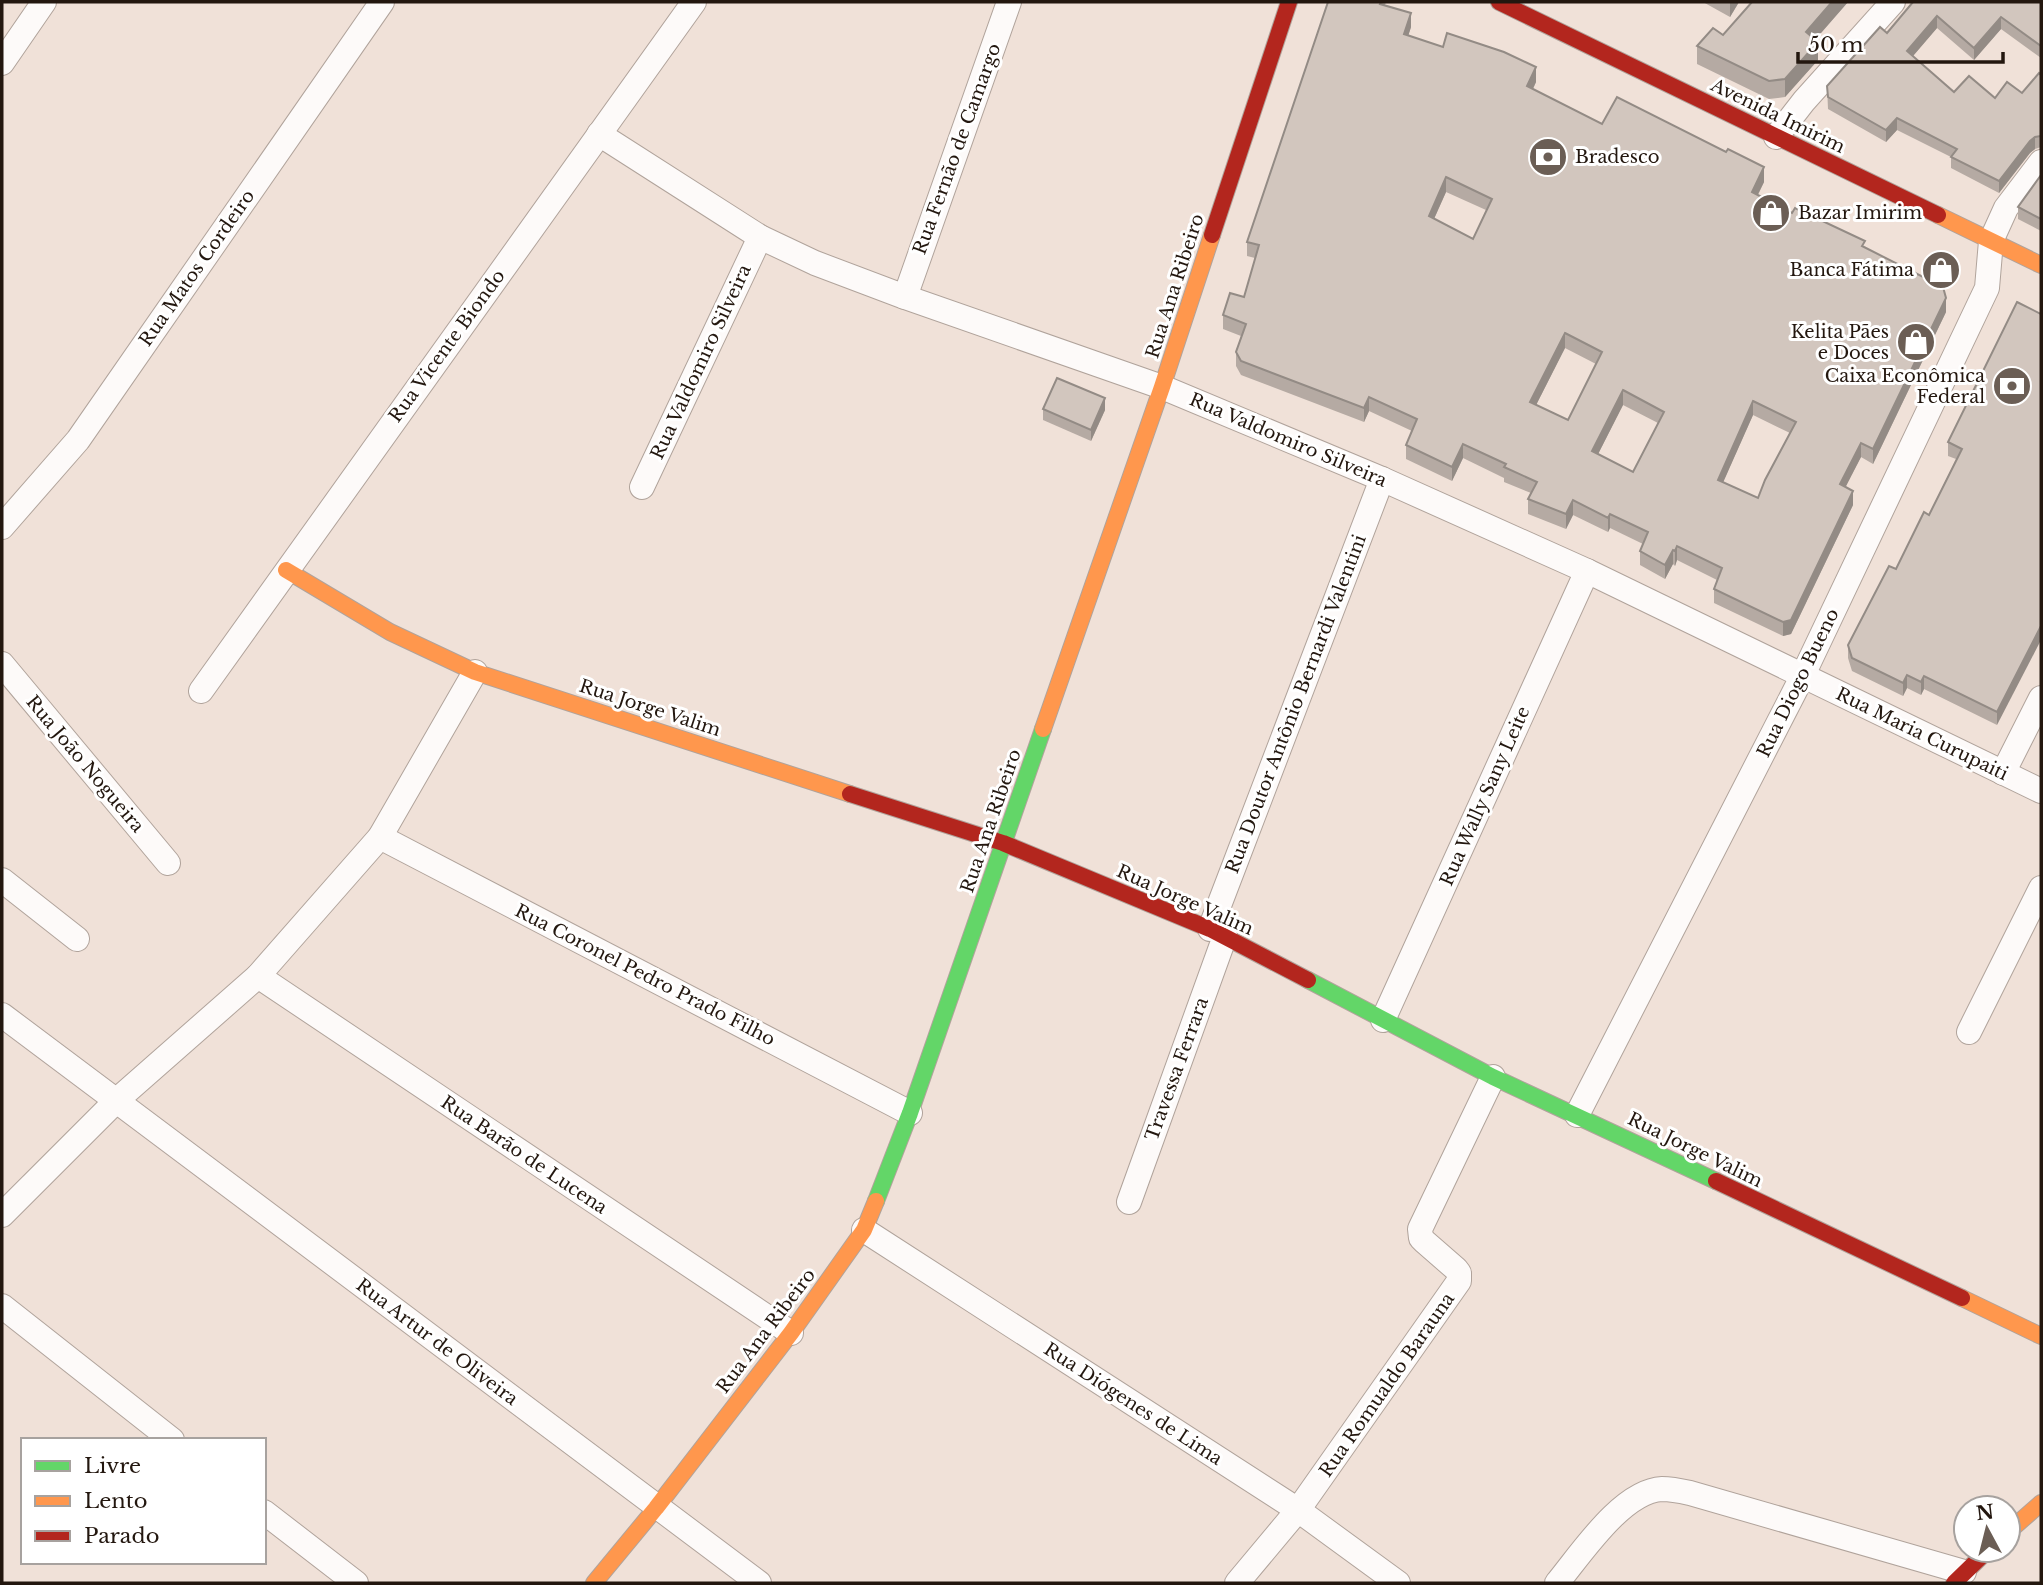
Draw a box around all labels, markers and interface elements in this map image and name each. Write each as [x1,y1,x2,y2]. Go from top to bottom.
scale bar [1798,21,2003,65]
text: 50 m [1808,32,1864,58]
street label: Rua Fernão de Camargo [909,40,1005,258]
street label: Avenida Imirim [1707,74,1849,158]
bank icon: Bradesco [1527,136,1569,178]
place label: Bradesco [1575,146,1659,168]
street label: Rua Matos Cordeiro [135,185,259,351]
shop icon: Bazar Imirim [1750,192,1792,234]
place label: Bazar Imirim [1798,202,1922,224]
street label: Rua Ana Ribeiro [1141,211,1209,361]
shop icon: Banca Fátima [1920,249,1962,291]
place label: Banca Fátima [1790,259,1914,281]
street label: Rua Valdomiro Silveira [646,261,756,463]
street label: Rua Vicente Biondo [384,265,510,427]
place label: Kelita Pães e Doces [1791,321,1889,364]
shop icon: Kelita Pães e Doces [1895,321,1937,363]
place label: Caixa Econômica Federal [1825,365,1985,408]
bank icon: Caixa Econômica Federal [1991,365,2033,407]
street label: Rua Valdomiro Silveira [1186,388,1390,492]
street label: Rua Doutor Antônio Bernardi Valentini [1221,532,1371,876]
street label: Rua Diogo Bueno [1752,605,1844,761]
street label: Rua Jorge Valim [577,675,723,741]
street label: Rua Maria Curupaiti [1832,683,2012,785]
street label: Rua João Nogueira [21,691,149,837]
street label: Rua Wally Sany Leite [1435,703,1535,889]
street label: Rua Ana Ribeiro [956,746,1026,896]
street label: Rua Jorge Valim [1113,860,1257,940]
street label: Rua Coronel Pedro Prado Filho [511,900,779,1050]
street label: Travessa Ferrara [1141,994,1213,1144]
street label: Rua Barão de Lucena [437,1091,611,1219]
street label: Rua Jorge Valim [1624,1108,1766,1192]
street label: Rua Ana Ribeiro [712,1264,820,1398]
street label: Rua Artur de Oliveira [352,1274,522,1410]
street label: Rua Romualdo Barauna [1315,1289,1459,1481]
street label: Rua Diógenes de Lima [1040,1338,1226,1470]
legend [21,1438,266,1564]
text: Livre [84,1453,141,1479]
text: Lento [84,1488,147,1514]
north arrow [1952,1494,2022,1564]
text: N [1975,1500,1995,1525]
text: Parado [84,1523,159,1549]

